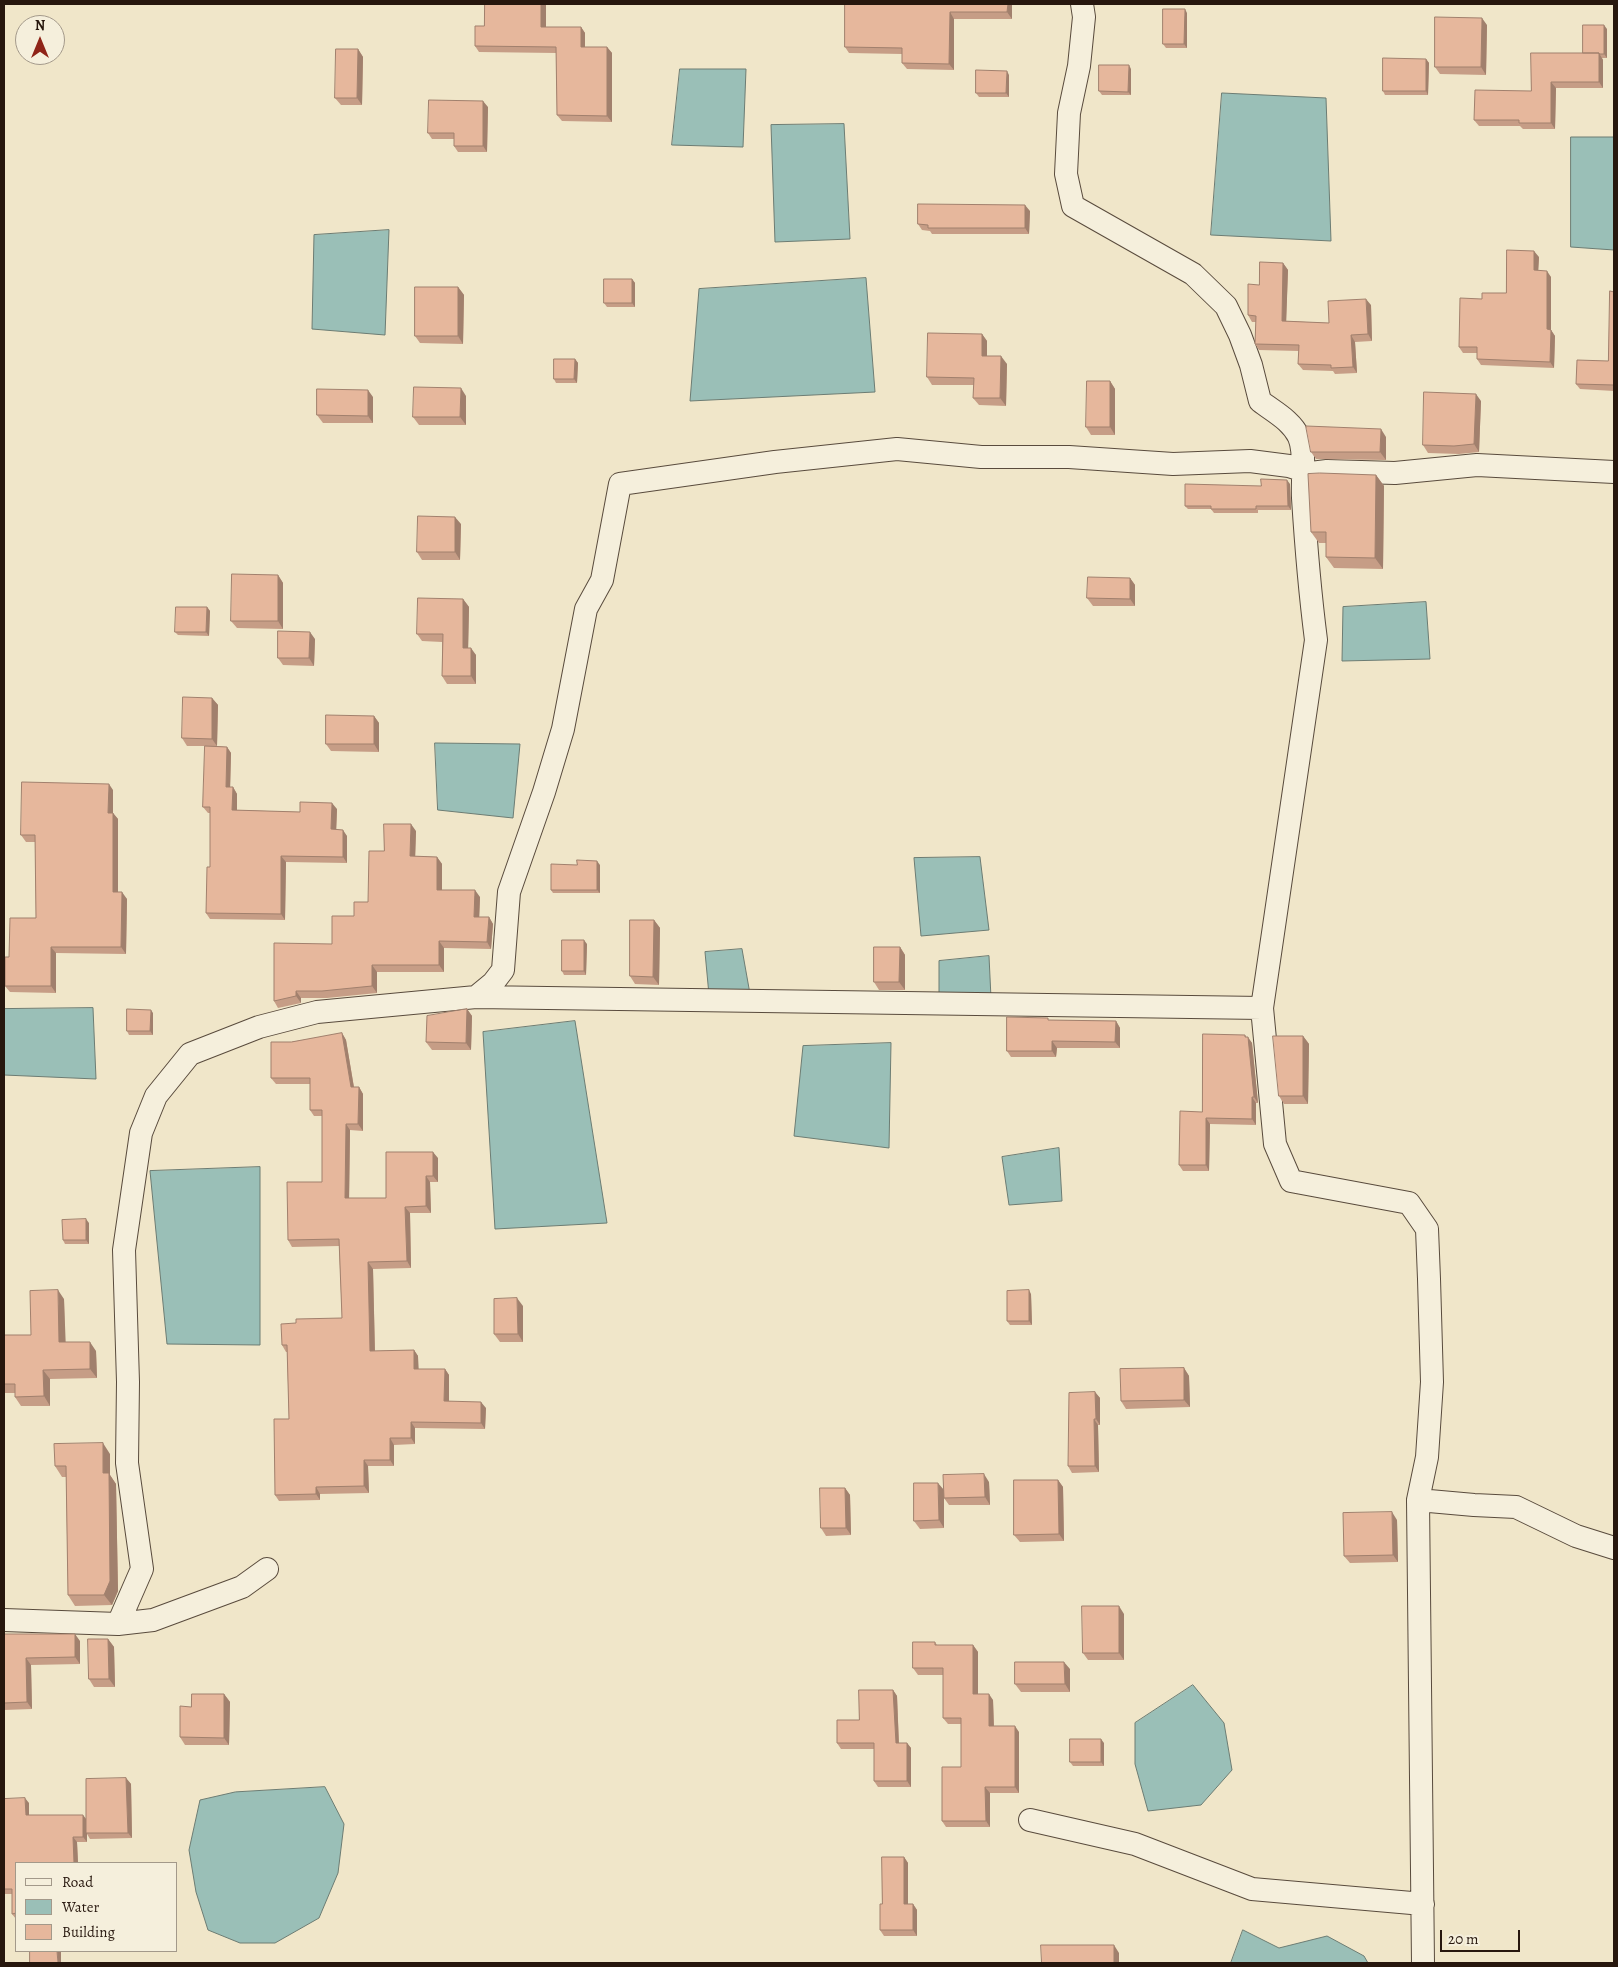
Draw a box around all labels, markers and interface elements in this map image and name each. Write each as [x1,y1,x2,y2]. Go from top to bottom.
north arrow [15,15,65,65]
text: N [35,16,45,35]
legend [15,1862,178,1952]
text: Road [62,1872,93,1892]
text: Water [62,1897,99,1917]
scale bar [1443,1920,1523,1952]
text: Building [62,1922,115,1942]
text: 20 m [1448,1929,1479,1949]

